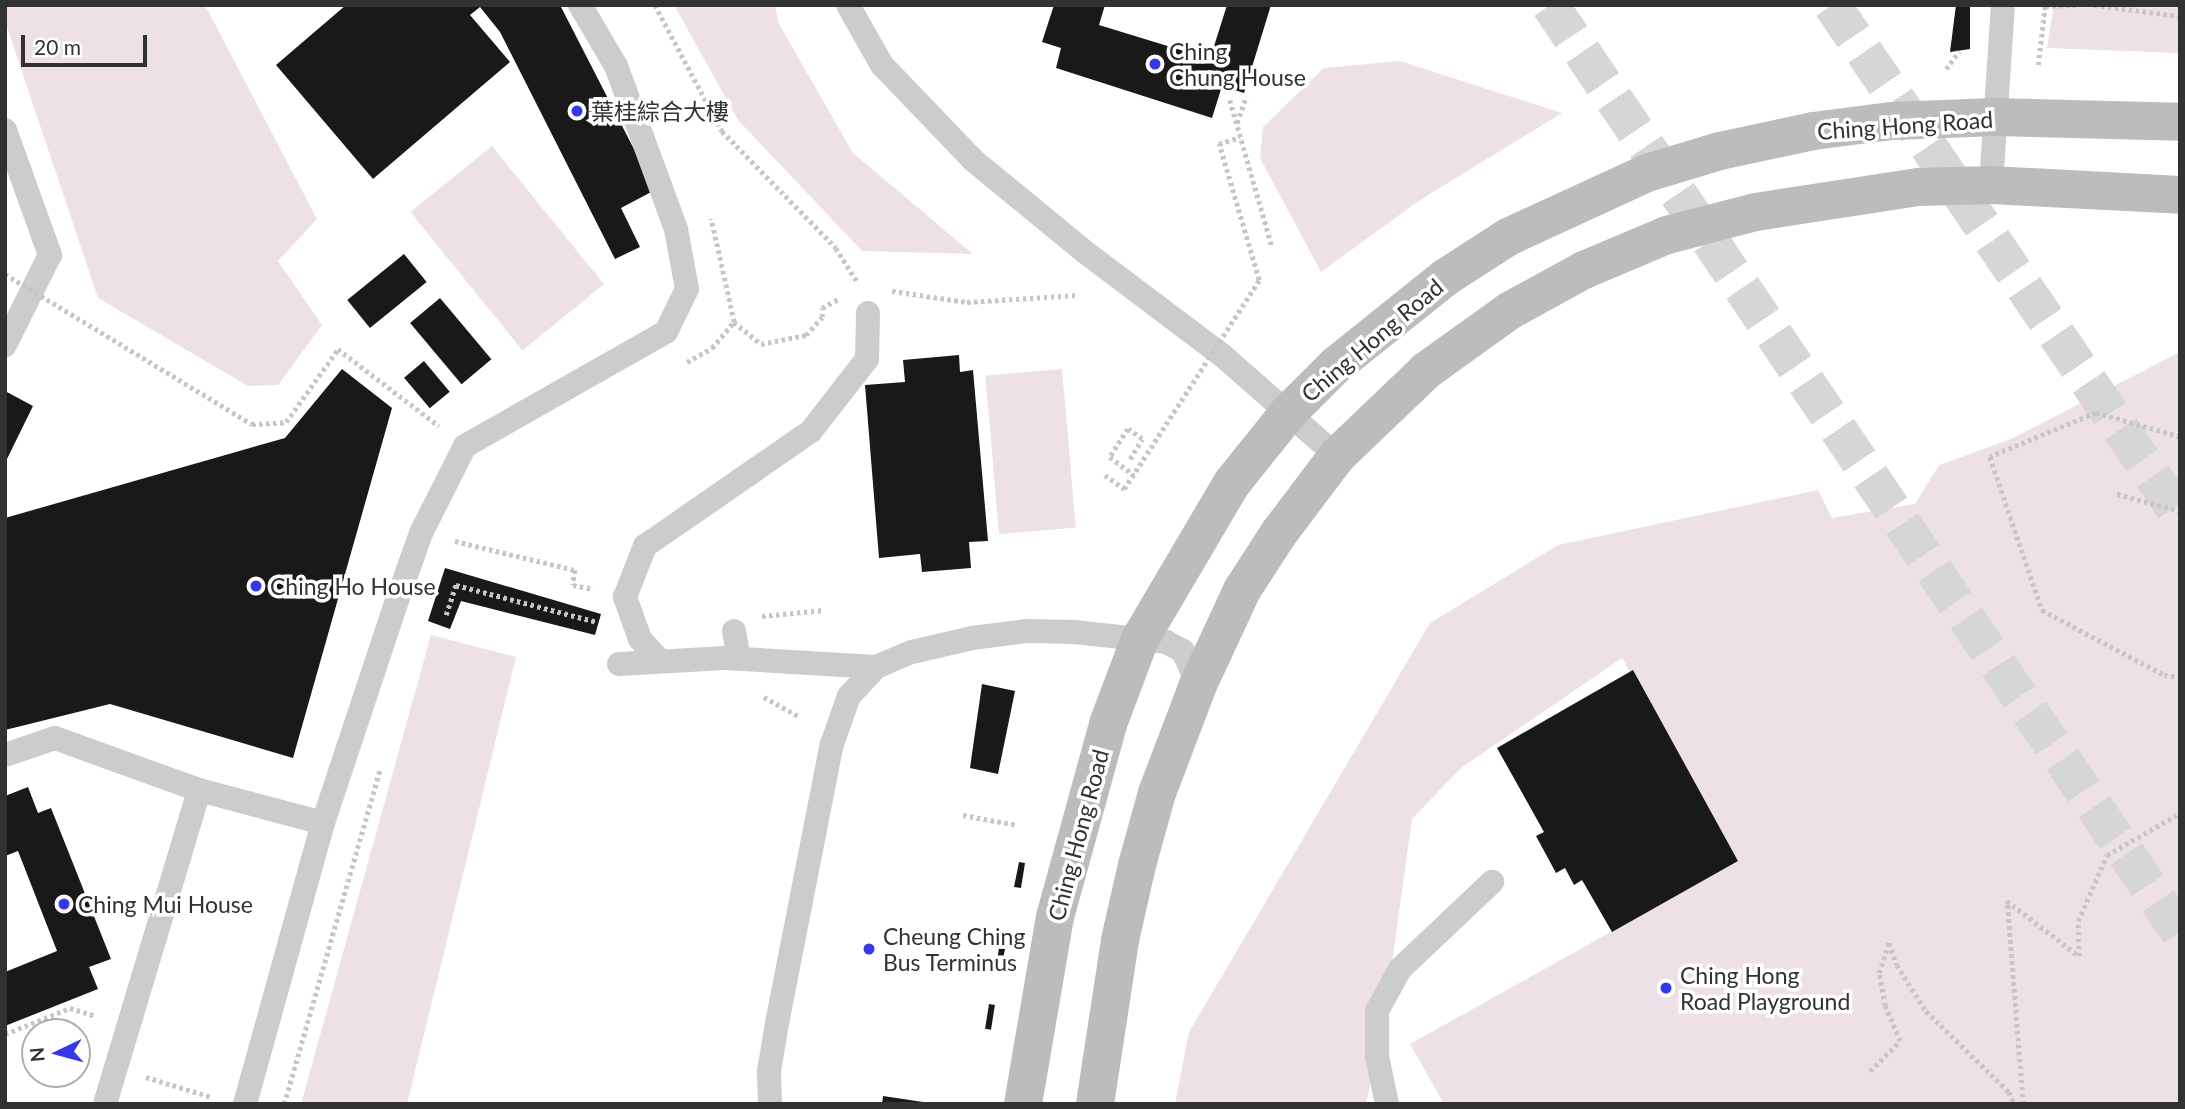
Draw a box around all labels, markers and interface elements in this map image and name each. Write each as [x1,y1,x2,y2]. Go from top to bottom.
scale bar [24,21,150,65]
text: 20 m [34,34,81,59]
place label: Ching Chung House [1169,37,1306,91]
marker: Ching Chung House [1147,56,1163,72]
place label: 葉桂綜合大樓 [591,97,729,125]
marker: 葉桂綜合大樓 [569,103,585,119]
street label: Ching Hong Road [1816,105,1994,145]
street label: Ching Hong Road [1296,273,1448,407]
place label: Ching Ho House [270,572,436,600]
marker: Ching Ho House [248,578,264,594]
street label: Ching Hong Road [1042,746,1114,924]
place label: Ching Mui House [78,890,253,918]
marker: Ching Mui House [56,896,72,912]
place label: Cheung Ching Bus Terminus [883,922,1025,976]
marker: Cheung Ching Bus Terminus [861,941,877,957]
place label: Ching Hong Road Playground [1680,961,1850,1015]
marker: Ching Hong Road Playground [1658,980,1674,996]
north arrow [21,1018,91,1088]
text: N [24,1046,49,1063]

